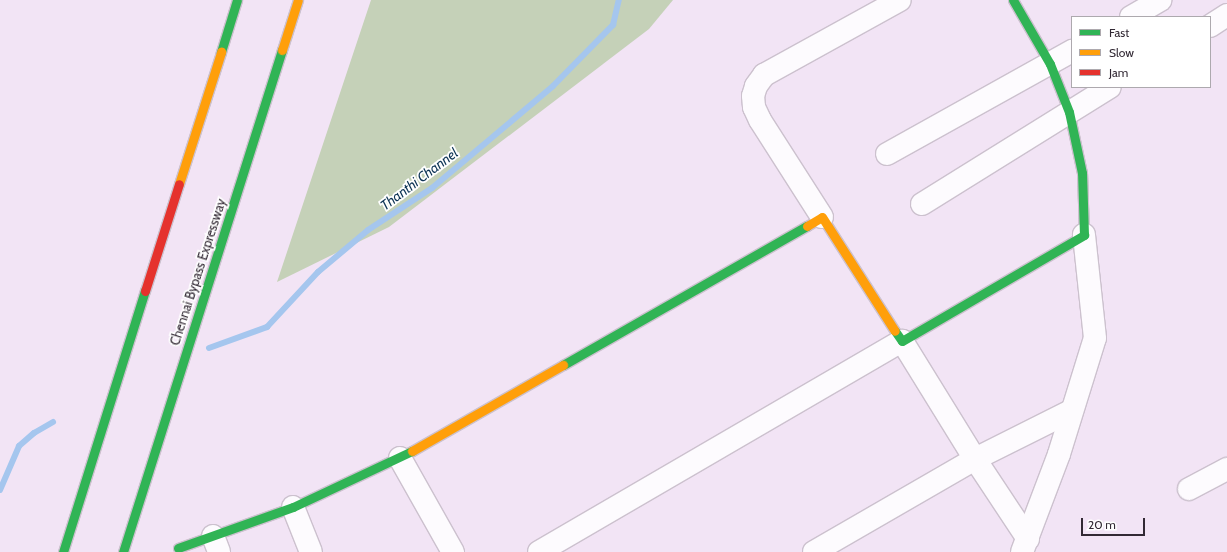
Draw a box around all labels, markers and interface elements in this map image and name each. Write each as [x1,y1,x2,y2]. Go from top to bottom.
legend [1071,16,1211,88]
text: Fast [1109,25,1129,40]
text: Slow [1109,45,1134,60]
text: Jam [1109,65,1128,80]
water label: Thanthi Channel [377,144,461,214]
street label: Chennai Bypass Expressway [167,197,229,347]
scale bar [1083,510,1147,536]
text: 20 m [1088,517,1116,532]

